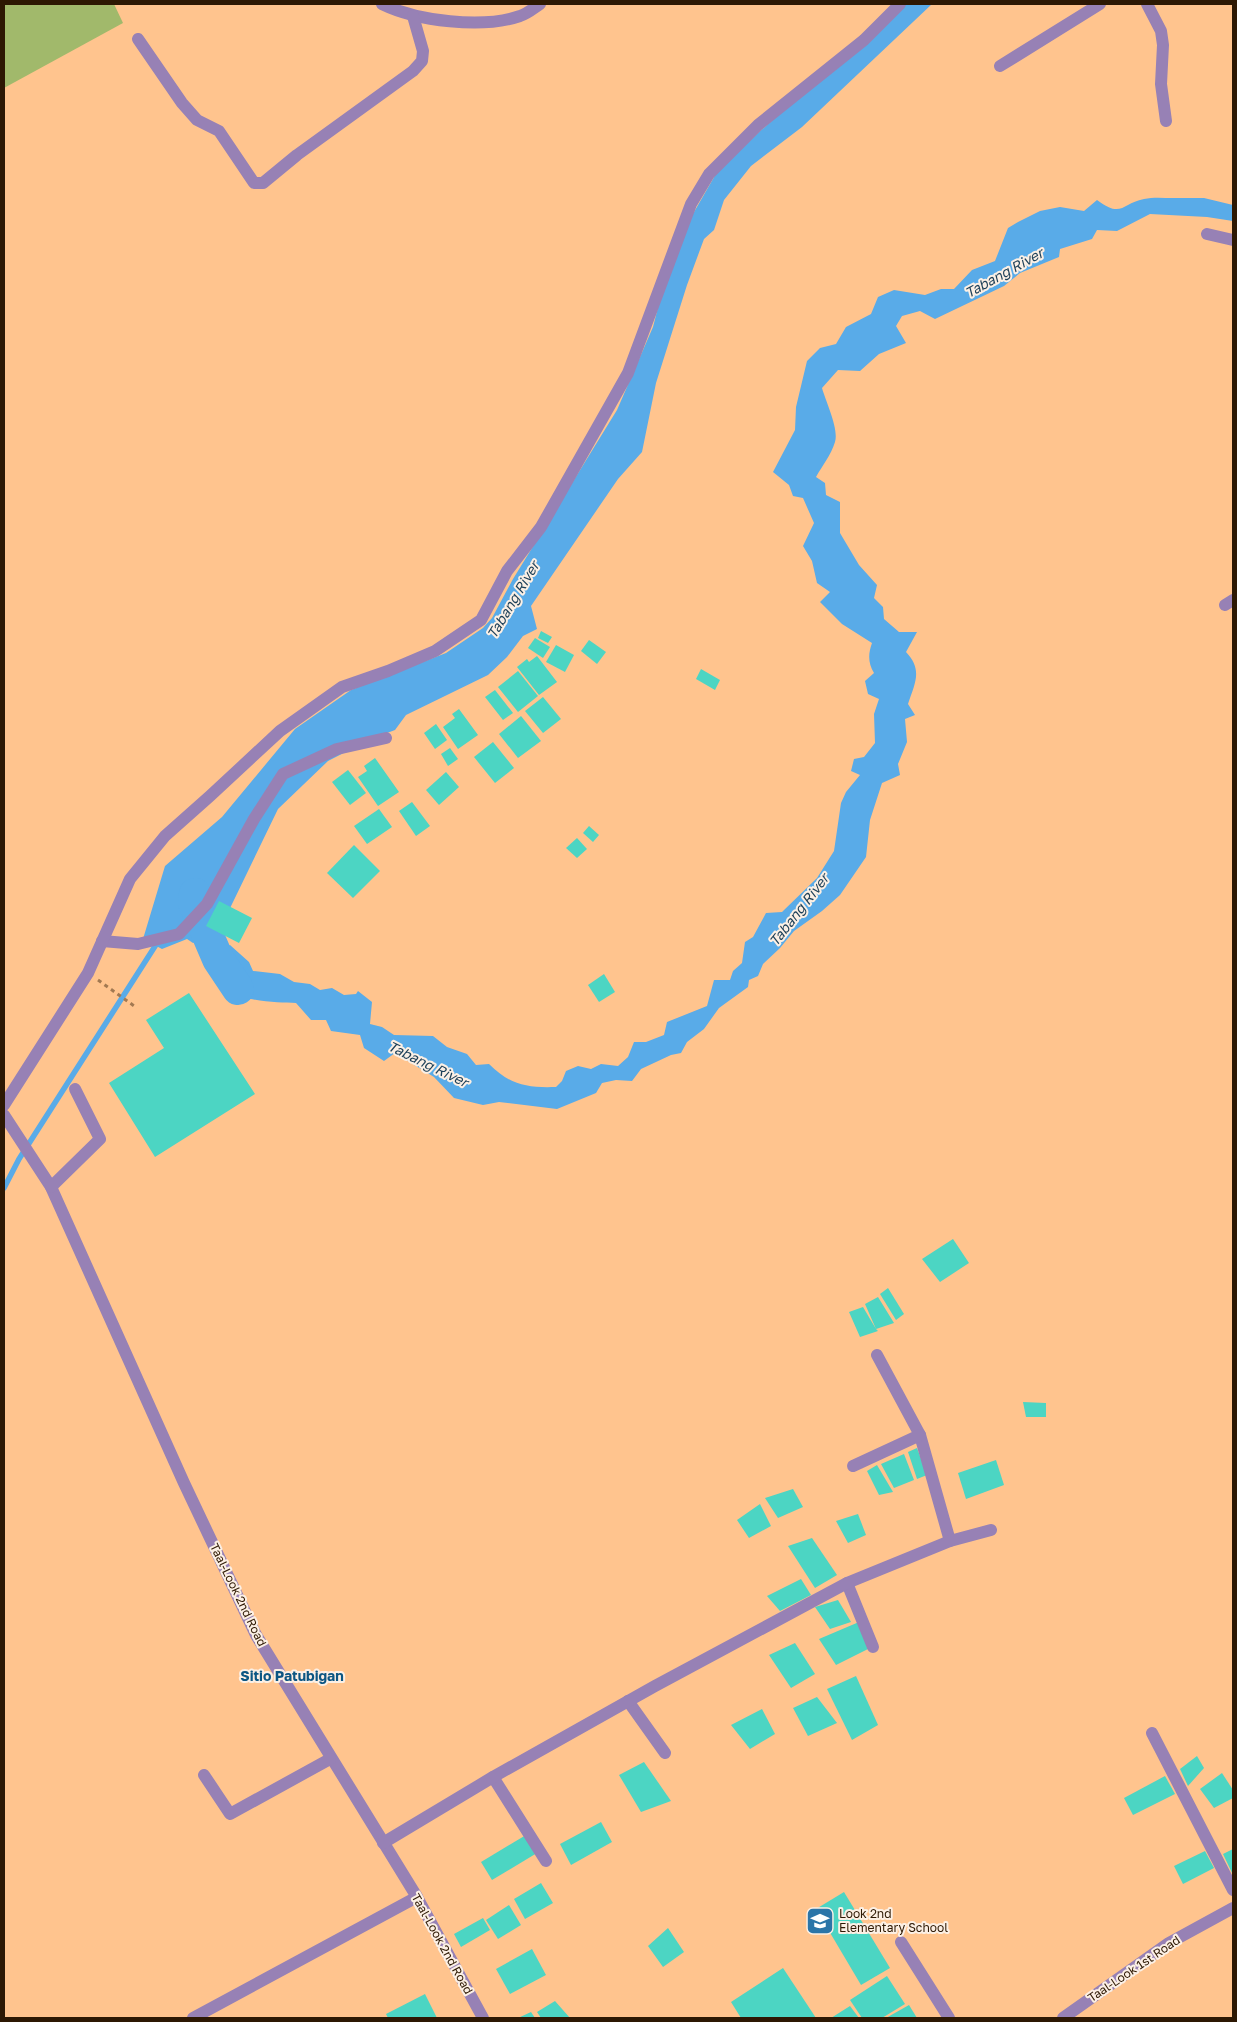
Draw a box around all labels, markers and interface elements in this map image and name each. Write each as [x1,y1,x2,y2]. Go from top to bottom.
water label: Tabang River [962,243,1048,301]
water label: Tabang River [483,556,544,641]
water label: Tabang River [765,868,834,949]
water label: Tabang River [385,1037,473,1091]
street label: Taal-Look 2nd Road [207,1541,270,1649]
district label: Sitio Patubigan [240,1667,344,1684]
street label: Taal-Look 2nd Road [409,1891,476,1997]
school or university icon: Look 2nd Elementary School [805,1906,835,1936]
place label: Look 2nd Elementary School [839,1906,948,1935]
street label: Taal-Look 1st Road [1085,1932,1183,2005]

